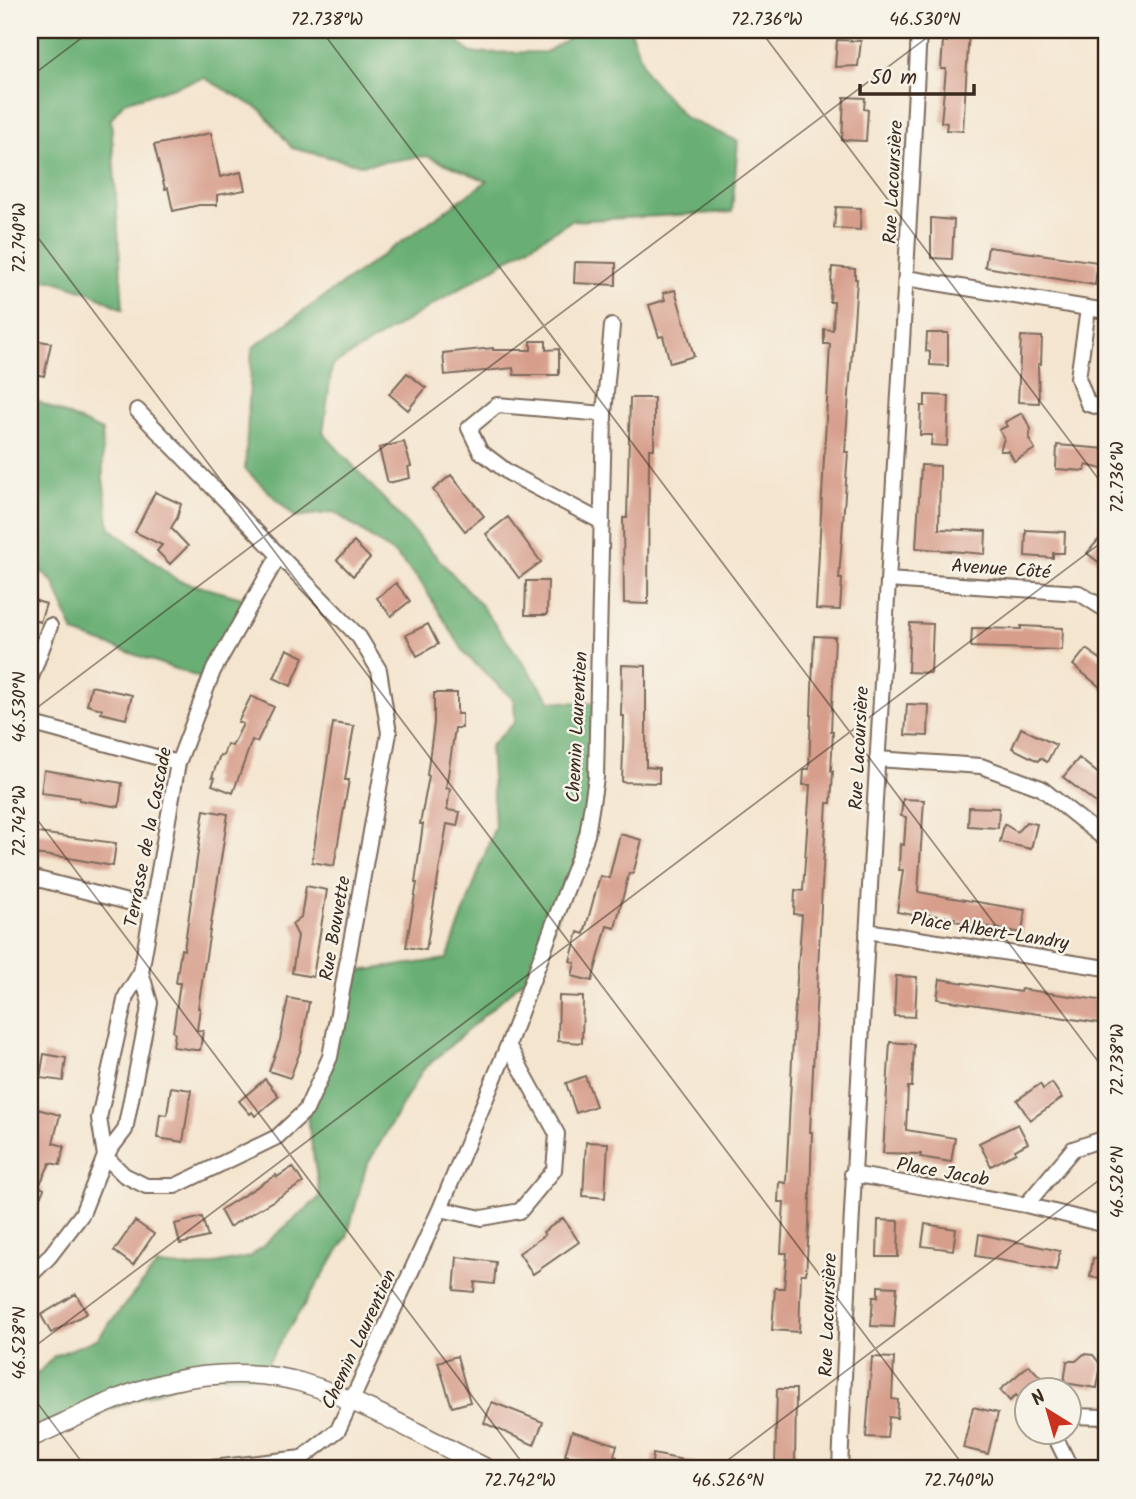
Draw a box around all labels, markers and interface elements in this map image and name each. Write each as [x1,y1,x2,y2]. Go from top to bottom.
text: 72.738°W [291,6,363,35]
text: 72.736°W [731,6,803,35]
text: 46.530°N [889,6,961,35]
scale bar [860,52,973,96]
text: 50 m [870,62,917,95]
street label: Rue Lacoursière [876,119,912,245]
text: 72.740°W [6,203,35,273]
text: 72.736°W [1104,441,1133,513]
street label: Avenue Côté [950,552,1052,588]
street label: Chemin Laurentien [559,651,597,804]
text: 46.530°N [6,671,35,743]
street label: Rue Lacoursière [842,685,878,811]
street label: Terrasse de la Cascade [117,744,181,930]
text: 72.742°W [6,785,35,857]
street label: Rue Bouvette [312,873,360,983]
street label: Place Albert-Landry [908,905,1072,959]
text: 72.738°W [1104,1024,1133,1096]
text: 46.526°N [1104,1146,1133,1218]
street label: Place Jacob [894,1150,991,1196]
street label: Rue Lacoursière [812,1252,846,1378]
street label: Chemin Laurentien [314,1265,405,1415]
text: 46.528°N [6,1306,35,1380]
north arrow [1014,1376,1084,1446]
text: N [1025,1383,1053,1415]
text: 72.742°W [484,1467,556,1496]
text: 46.526°N [692,1467,764,1496]
text: 72.740°W [924,1467,994,1496]

